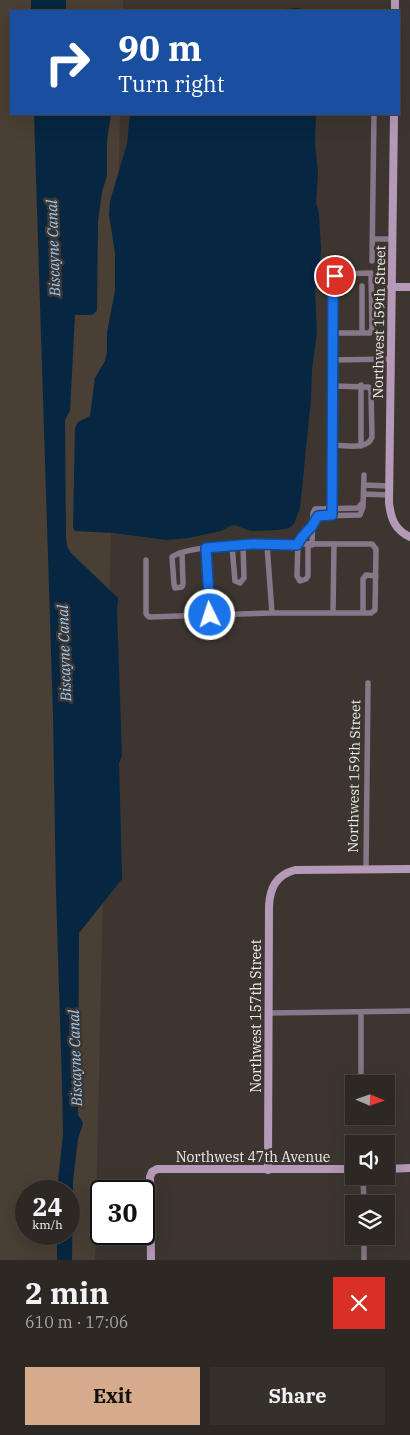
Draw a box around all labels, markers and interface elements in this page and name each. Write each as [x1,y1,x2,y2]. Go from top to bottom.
text: 90 m [118,25,202,71]
icon: right [35,30,100,95]
text: Turn right [118,69,225,98]
water label: Biscayne Canal [42,199,64,298]
street label: Northwest 159th Street [369,245,389,399]
pin [314,255,356,297]
icon: arrive [321,262,349,290]
position arrow [183,588,235,640]
water label: Biscayne Canal [53,604,75,703]
street label: Northwest 159th Street [344,699,364,853]
street label: Northwest 157th Street [247,939,265,1093]
water label: Biscayne Canal [64,1009,86,1108]
north arrow [345,1075,395,1125]
map controls [345,1075,395,1245]
button: sound [345,1135,395,1185]
street label: Northwest 47th Avenue [176,1148,330,1166]
speed limit sign: 30 [90,1180,155,1245]
text: 24 [32,1190,63,1223]
button: layers [345,1195,395,1245]
text: km/h [32,1217,63,1232]
text: 2 min [25,1273,109,1312]
button: close [333,1277,385,1329]
text: 610 m · 17:06 [25,1312,128,1332]
button: Exit [25,1367,200,1425]
button: Share [210,1367,385,1425]

